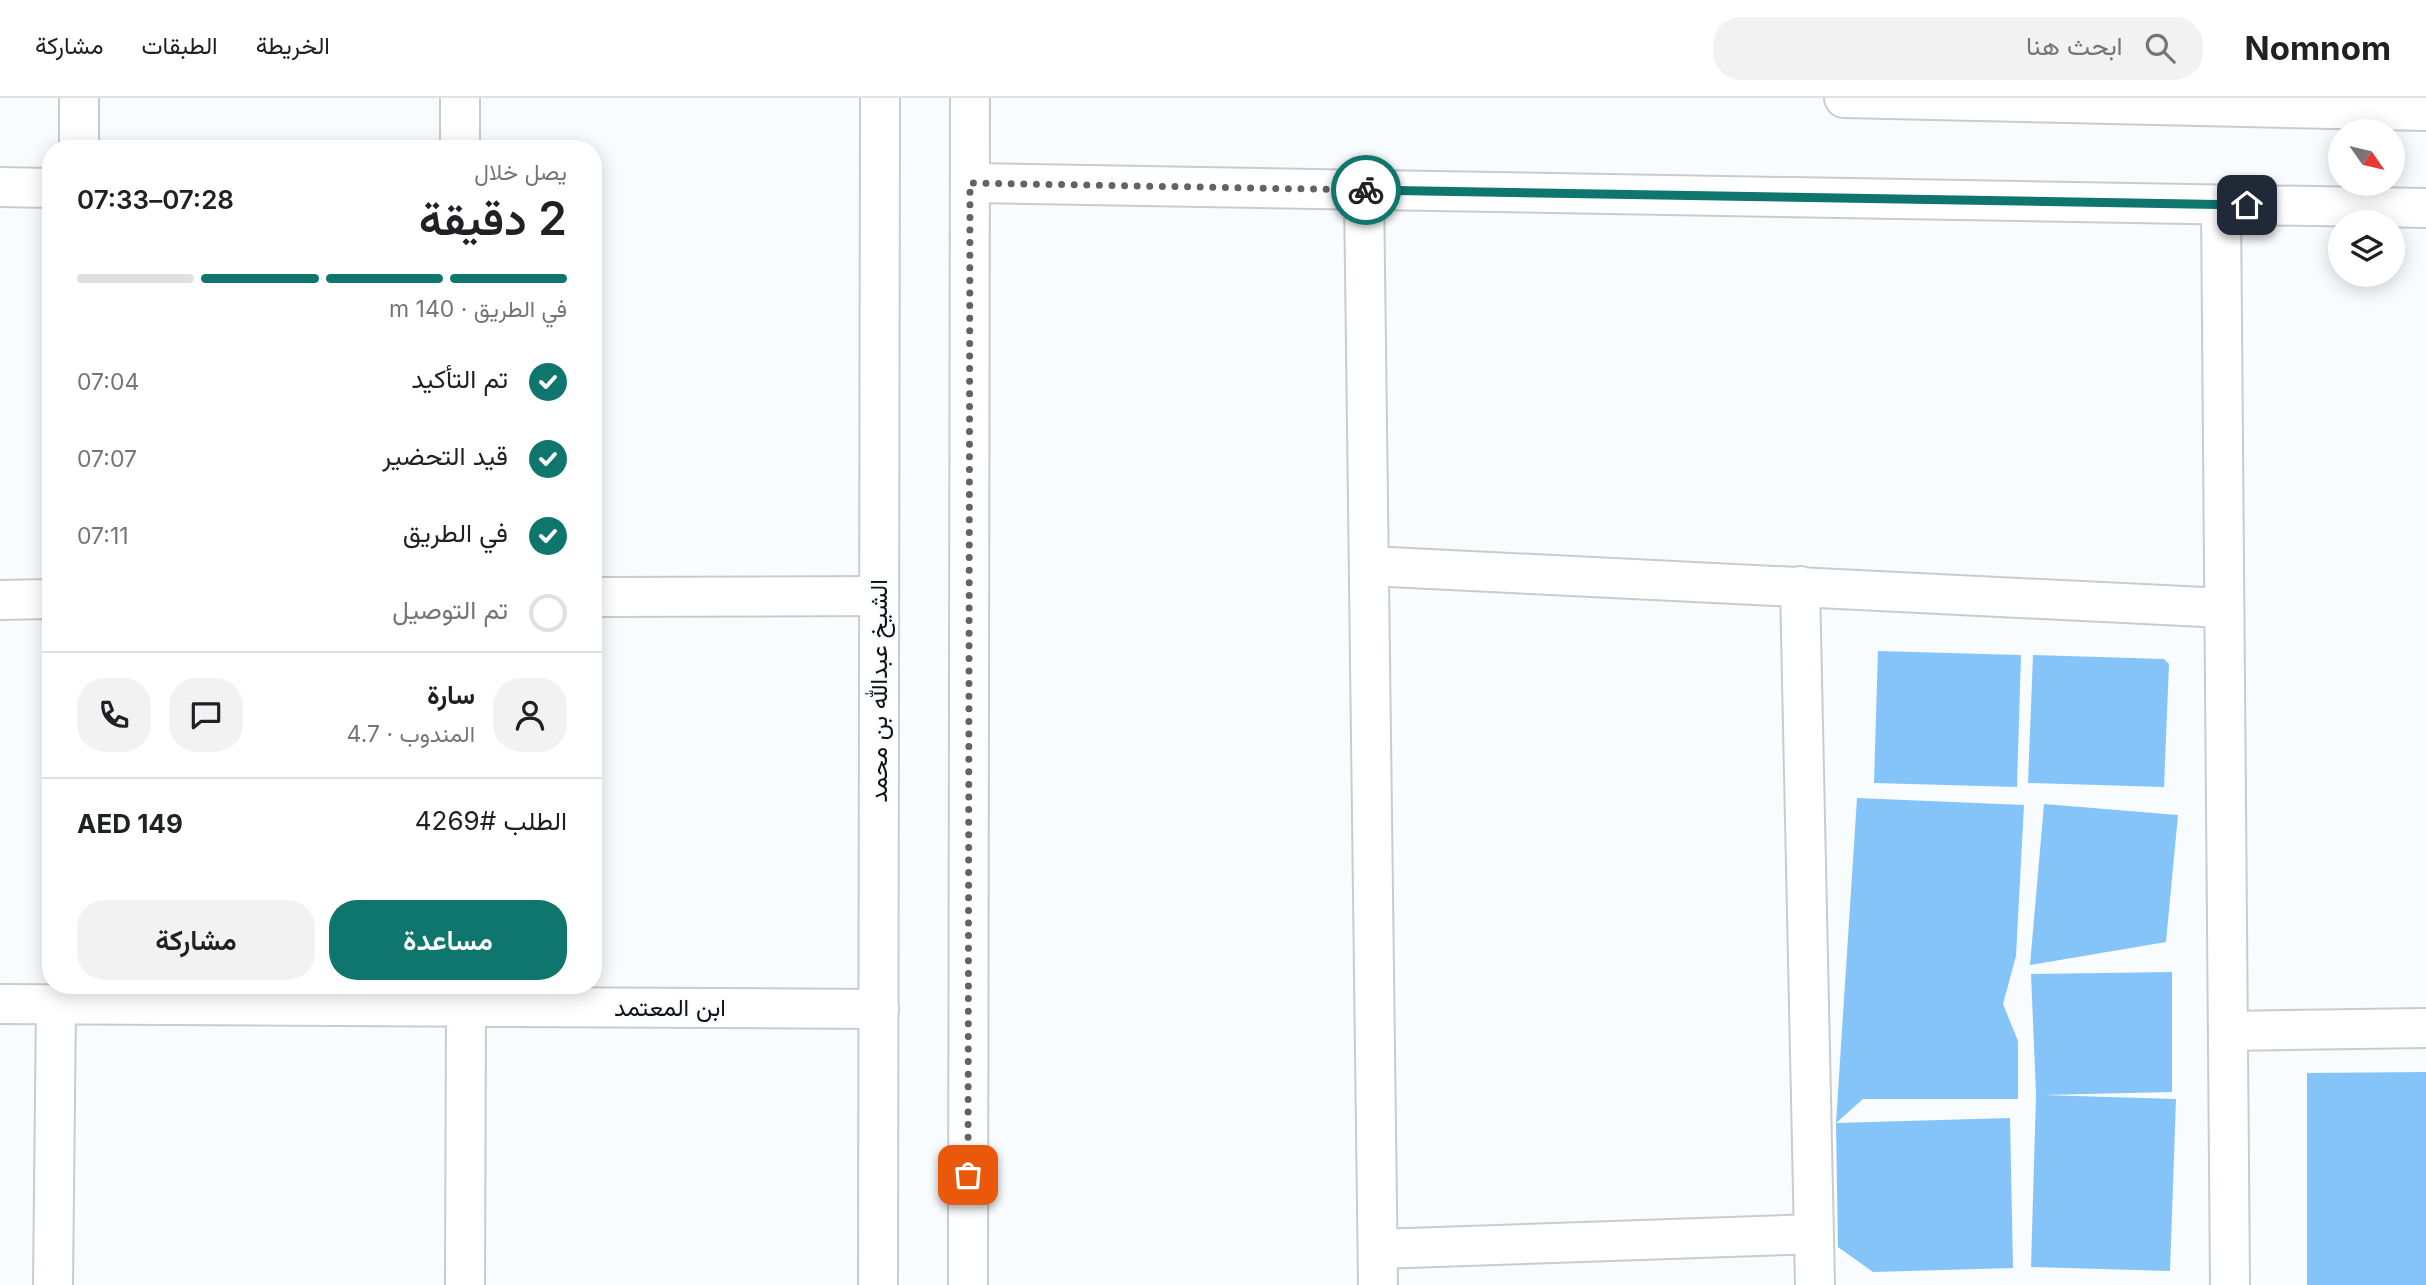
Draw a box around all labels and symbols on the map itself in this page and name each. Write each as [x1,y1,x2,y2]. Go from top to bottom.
north arrow [2328,119,2404,196]
courier [1331,155,1401,225]
pin [2217,175,2277,235]
street label: الشيخ عبدالله بن محمد [864,579,896,803]
street label: ابن المعتمد [614,993,726,1022]
pin [938,1145,998,1205]

